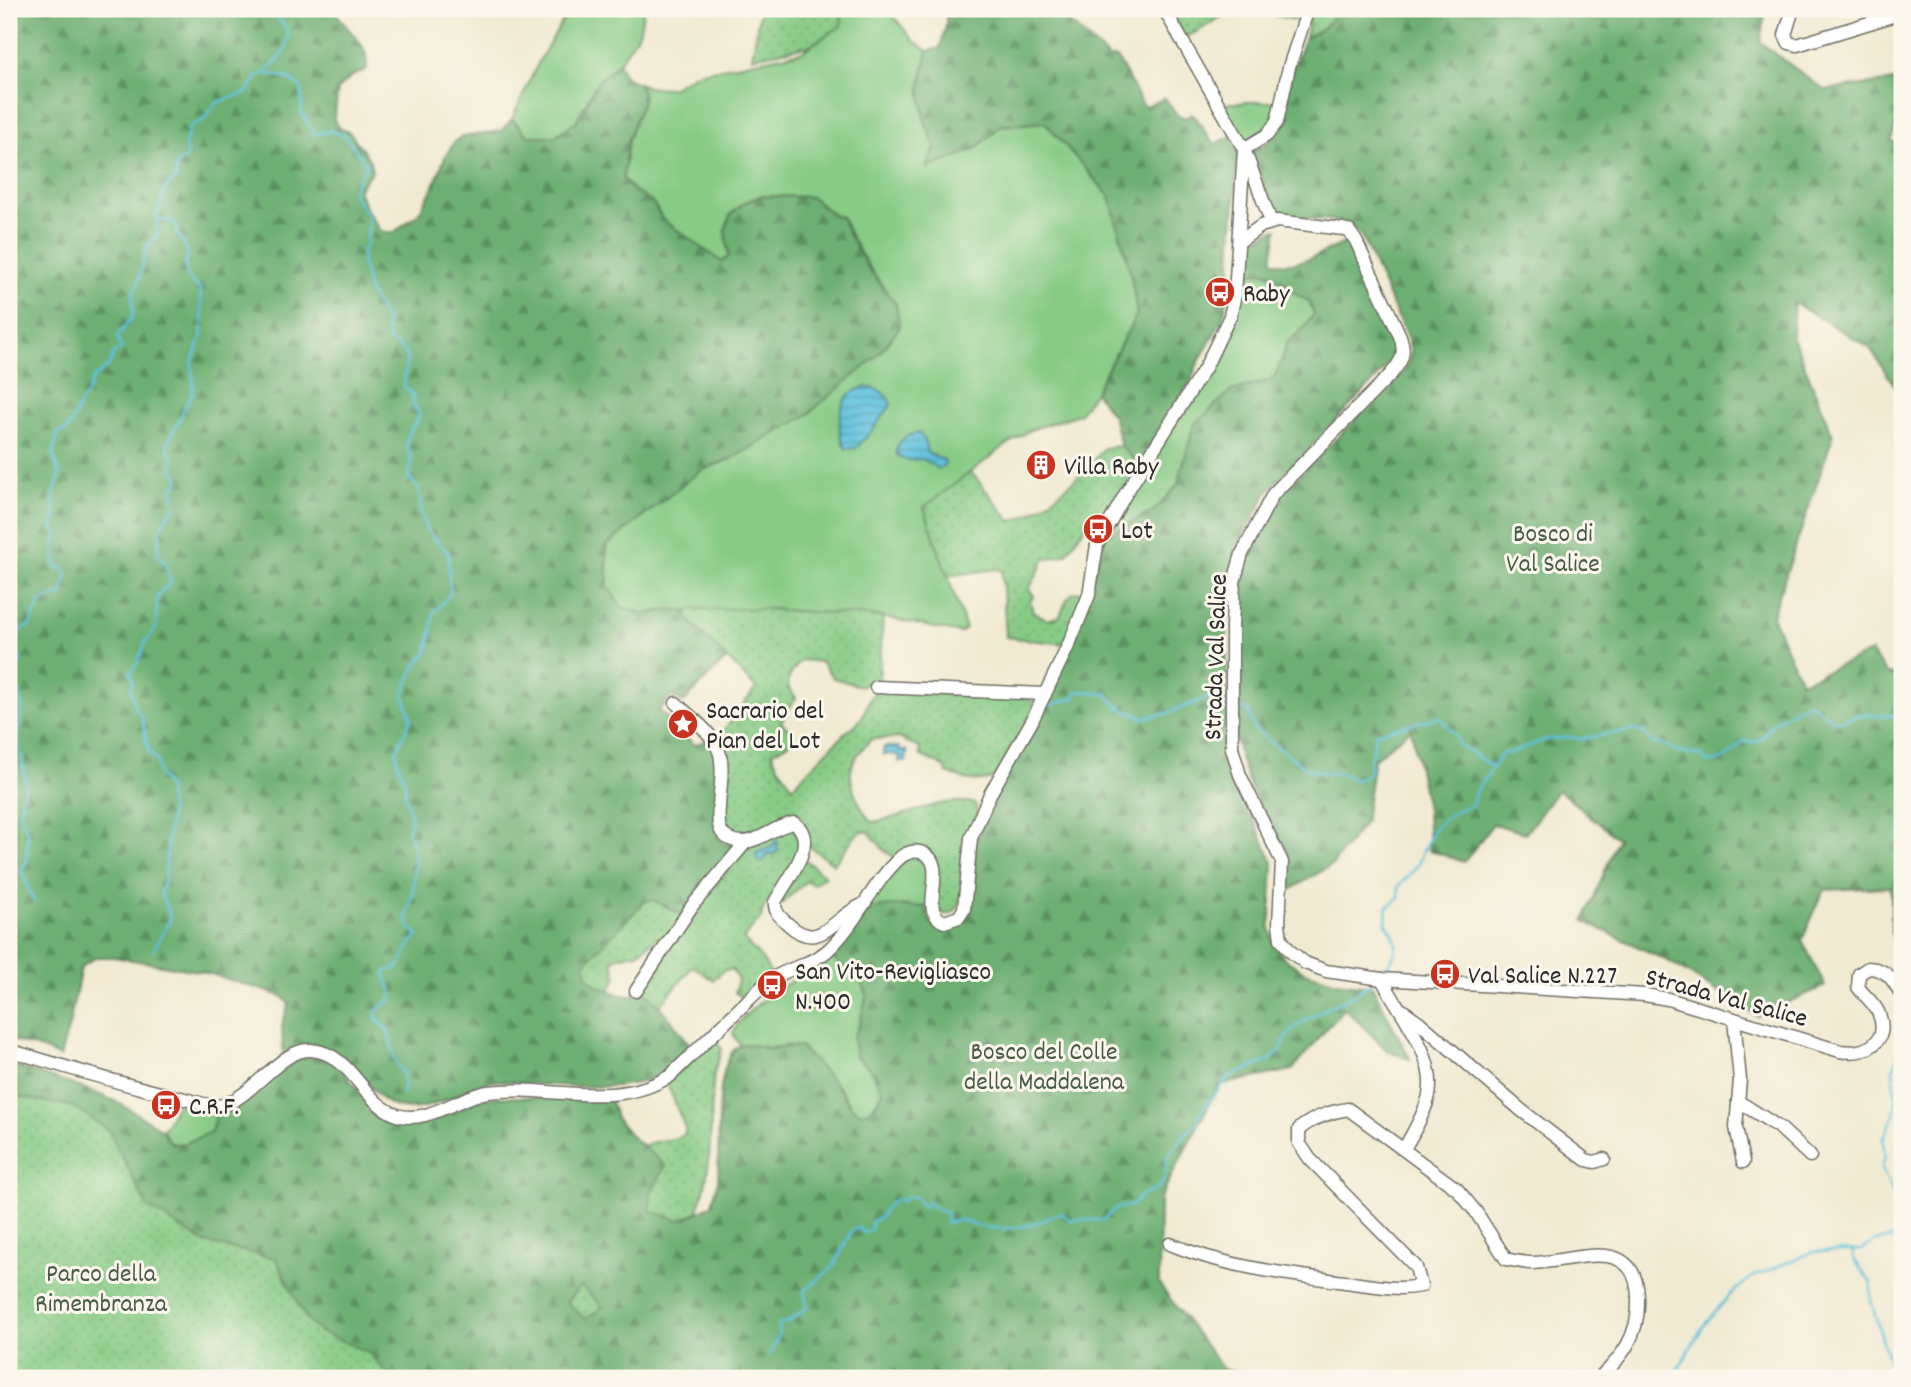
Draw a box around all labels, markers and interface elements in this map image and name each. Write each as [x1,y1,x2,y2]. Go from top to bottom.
bus stop icon: Raby [1203,275,1237,309]
place label: Raby [1243,277,1290,314]
building icon: Villa Raby [1024,448,1058,482]
place label: Villa Raby [1064,450,1159,487]
bus stop icon: Lot [1081,512,1115,546]
place label: Lot [1121,514,1153,551]
park label: Bosco di Val Salice [1506,517,1600,584]
street label: Strada Val Salice [1196,573,1239,741]
place label: Sacrario del Pian del Lot [706,694,824,761]
place icon: Sacrario del Pian del Lot [666,707,700,741]
place label: San Vito-Revigliasco N.400 [795,955,991,1022]
bus stop icon: Val Salice N.227 [1428,957,1462,991]
place label: Val Salice N.227 [1468,959,1617,996]
street label: Strada Val Salice [1641,960,1811,1039]
bus stop icon: San Vito-Revigliasco N.400 [755,968,789,1002]
park label: Bosco del Colle della Maddalena [964,1035,1125,1102]
bus stop icon: C.R.F. [149,1088,183,1122]
place label: C.R.F. [189,1090,239,1127]
park label: Parco della Rimembranza [35,1257,168,1324]

